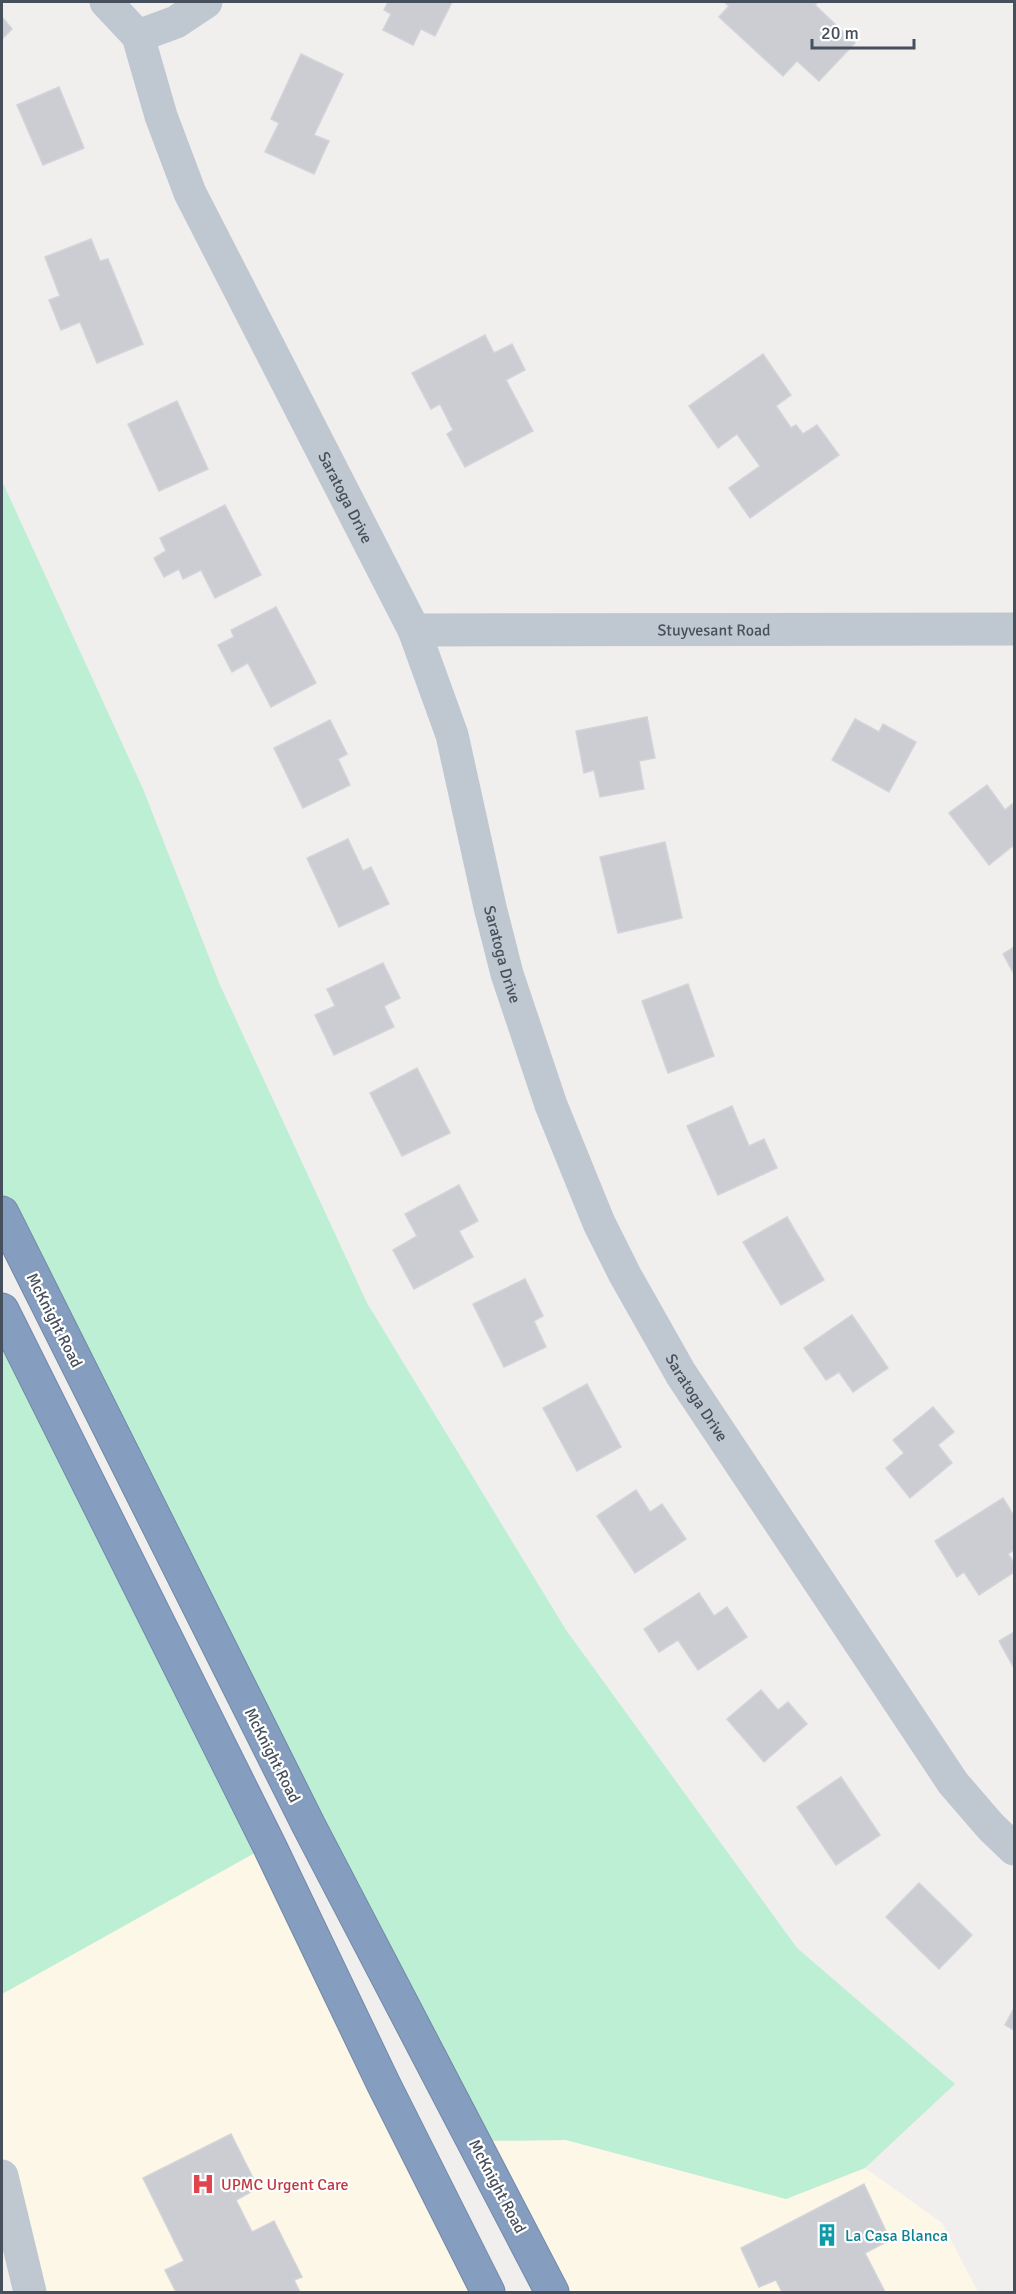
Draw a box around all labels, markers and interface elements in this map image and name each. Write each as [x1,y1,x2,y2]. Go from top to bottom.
scale bar [812,12,914,50]
text: 20 m [821,22,859,44]
street label: Saratoga Drive [313,448,377,547]
street label: Stuyvesant Road [657,620,771,641]
street label: Saratoga Drive [479,904,525,1006]
street label: McKnight Road [22,1270,87,1371]
street label: Saratoga Drive [661,1351,732,1446]
street label: McKnight Road [240,1705,305,1806]
street label: McKnight Road [464,2136,530,2237]
hospital icon: UPMC Urgent Care [190,2171,216,2197]
place label: UPMC Urgent Care [221,2175,349,2195]
building icon: La Casa Blanca [814,2222,840,2248]
place label: La Casa Blanca [845,2226,948,2246]

